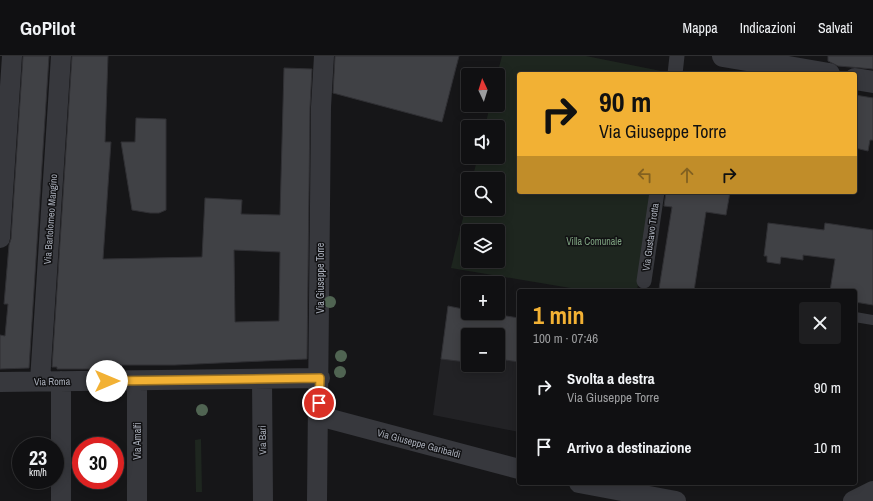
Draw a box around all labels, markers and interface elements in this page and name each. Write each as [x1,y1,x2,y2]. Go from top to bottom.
text: GoPilot [20,15,75,41]
text: Mappa [683,19,718,37]
text: Indicazioni [740,19,796,37]
text: Salvati [818,19,853,37]
north arrow [461,68,505,112]
map controls [461,68,505,372]
text: 90 m [599,83,651,121]
icon: right [533,88,585,140]
text: Via Giuseppe Torre [599,119,727,144]
button: sound [461,120,505,164]
icon: left [634,164,656,186]
icon: ahead [676,164,698,186]
icon: right [718,164,740,186]
button: search [461,172,505,216]
street label: Via Bartolomeo Mangino [41,173,60,265]
street label: Via Gustavo Trotta [639,202,662,272]
button: layers [461,224,505,268]
park label: Villa Comunale [566,235,622,248]
street label: Via Giuseppe Torre [314,242,327,313]
button: + [461,276,505,320]
text: 1 min [533,299,584,331]
button: close [799,302,841,344]
button: − [461,328,505,372]
text: 100 m · 07:46 [533,330,598,347]
position arrow [86,360,128,402]
text: Svolta a destra [567,368,655,389]
street label: Via Roma [34,375,71,388]
icon: right [533,376,555,398]
text: 90 m [814,377,841,398]
pin [302,386,336,420]
text: Via Giuseppe Torre [567,389,659,406]
icon: arrive [308,392,330,414]
street label: Via Amalfi [131,422,144,460]
street label: Via Bari [256,425,269,455]
street label: Via Giuseppe Garibaldi [376,426,462,461]
icon: arrive [533,436,555,458]
speed limit sign: 30 [72,437,124,489]
text: Arrivo a destinazione [567,437,691,458]
text: 10 m [814,437,841,458]
text: 23 [29,444,47,471]
text: km/h [29,466,47,479]

